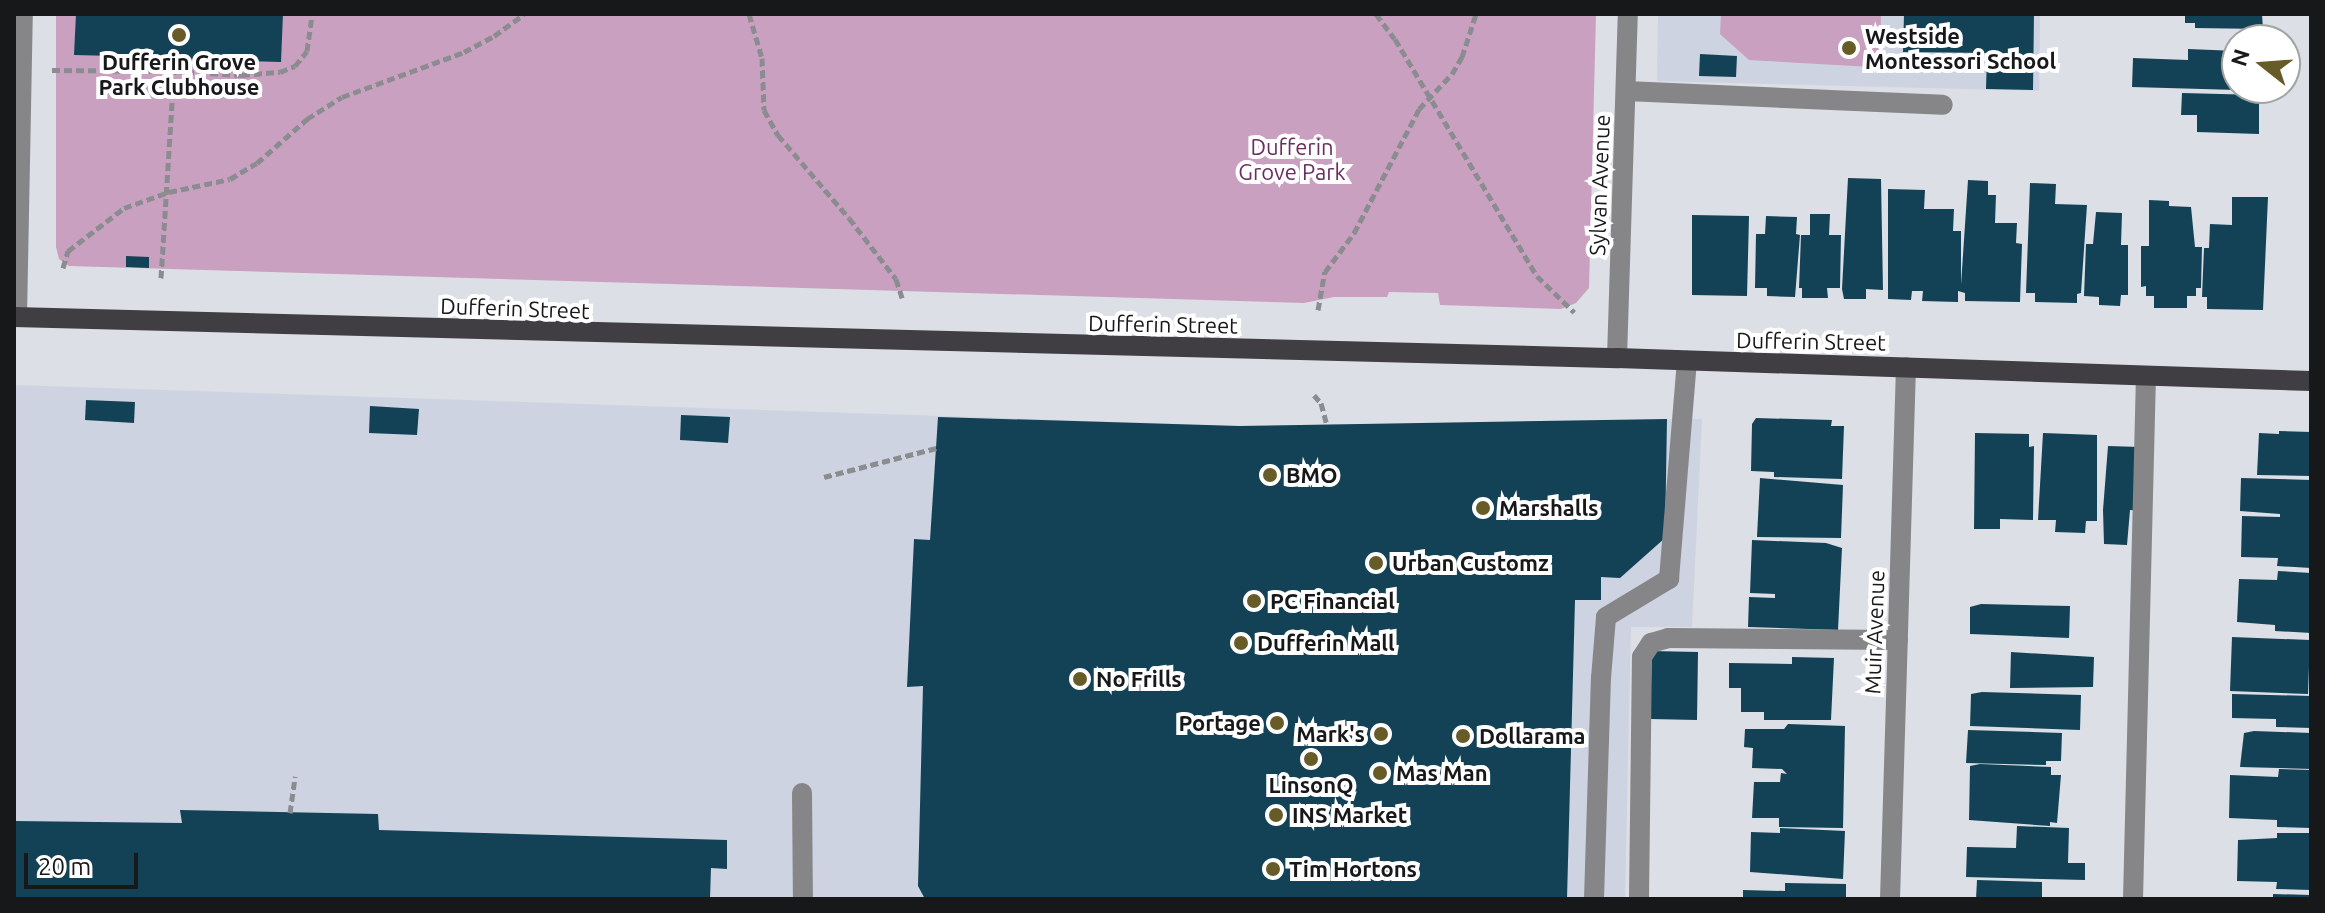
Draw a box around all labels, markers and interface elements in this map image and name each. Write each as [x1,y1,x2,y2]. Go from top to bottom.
place label: Westside Montessori School [1865,22,2056,74]
north arrow [2221,24,2301,104]
marker: Dufferin Grove Park Clubhouse [170,26,188,44]
marker: Westside Montessori School [1840,39,1858,57]
text: N [2225,46,2254,69]
place label: Dufferin Grove Park Clubhouse [99,48,259,100]
street label: Sylvan Avenue [1583,114,1615,256]
park label: Dufferin Grove Park [1238,133,1346,184]
street label: Dufferin Street [440,292,590,324]
street label: Dufferin Street [1088,309,1238,339]
street label: Dufferin Street [1736,326,1886,356]
place label: BMO [1286,462,1337,488]
marker: BMO [1261,466,1279,484]
place label: Marshalls [1499,495,1598,521]
marker: Marshalls [1474,499,1492,517]
place label: Urban Customz [1392,550,1549,576]
marker: Urban Customz [1367,554,1385,572]
street label: Muir Avenue [1859,569,1889,695]
place label: PC Financial [1270,588,1395,614]
marker: PC Financial [1245,592,1263,610]
place label: Dufferin Mall [1257,630,1395,656]
marker: Dufferin Mall [1232,634,1250,652]
place label: No Frills [1096,666,1182,692]
marker: No Frills [1071,670,1089,688]
place label: Portage [1178,710,1261,736]
marker: Portage [1268,714,1286,732]
place label: Mark's [1296,721,1365,747]
place label: Dollarama [1479,723,1586,749]
marker: Mark's [1372,725,1390,743]
marker: Dollarama [1454,727,1472,745]
marker: LinsonQ [1302,750,1320,768]
place label: Mas Man [1396,760,1488,786]
marker: Mas Man [1371,764,1389,782]
place label: LinsonQ [1269,772,1353,798]
place label: INS Market [1292,802,1407,828]
marker: INS Market [1267,806,1285,824]
scale bar [28,837,142,887]
text: 20 m [38,853,91,880]
place label: Tim Hortons [1289,856,1417,882]
marker: Tim Hortons [1264,860,1282,878]

